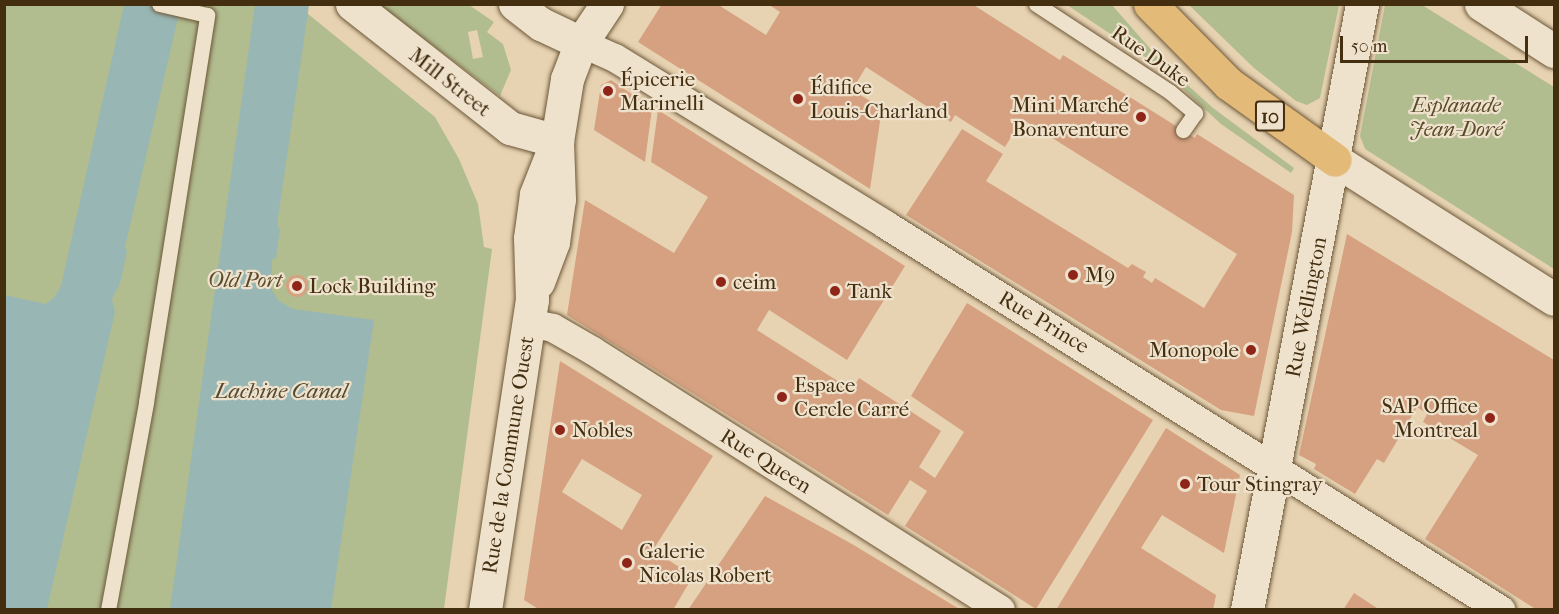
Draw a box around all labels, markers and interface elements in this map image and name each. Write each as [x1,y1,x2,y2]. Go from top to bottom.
street label: Rue Duke [1107,20,1195,92]
scale bar [1343,24,1530,62]
text: 50 m [1351,36,1387,57]
street label: Mill Street [404,42,496,122]
place label: Épicerie Marinelli [620,66,704,116]
place label: Édifice Louis-Charland [810,74,948,124]
marker: Épicerie Marinelli [601,84,615,98]
marker: Édifice Louis-Charland [791,92,805,106]
place label: Mini Marché Bonaventure [1012,92,1129,142]
park label: Esplanade Jean-Doré [1409,92,1503,142]
road number: 10 [1254,99,1286,133]
marker: Mini Marché Bonaventure [1134,110,1148,124]
street label: Rue Wellington [1280,234,1332,380]
place label: M9 [1085,262,1115,288]
park label: Old Port [208,267,282,293]
marker: M9 [1066,268,1080,282]
place label: ceim [733,269,776,295]
place label: Lock Building [309,273,435,299]
marker: ceim [714,275,728,289]
place label: Tank [847,278,892,304]
marker: Lock Building [290,279,304,293]
marker: Tank [828,284,842,298]
street label: Rue Prince [994,285,1094,359]
street label: Rue de la Commune Ouest [477,334,539,576]
place label: Monopole [1149,337,1239,363]
marker: Monopole [1244,343,1258,357]
place label: Espace Cercle Carré [794,372,909,422]
water label: Lachine Canal [215,379,347,405]
marker: Espace Cercle Carré [775,390,789,404]
place label: SAP Office Montreal [1382,393,1478,443]
marker: SAP Office Montreal [1483,411,1497,425]
place label: Nobles [572,417,633,443]
marker: Nobles [553,423,567,437]
street label: Rue Queen [716,423,816,499]
place label: Tour Stingray [1197,471,1323,497]
marker: Tour Stingray [1178,477,1192,491]
place label: Galerie Nicolas Robert [639,538,772,588]
marker: Galerie Nicolas Robert [620,556,634,570]

